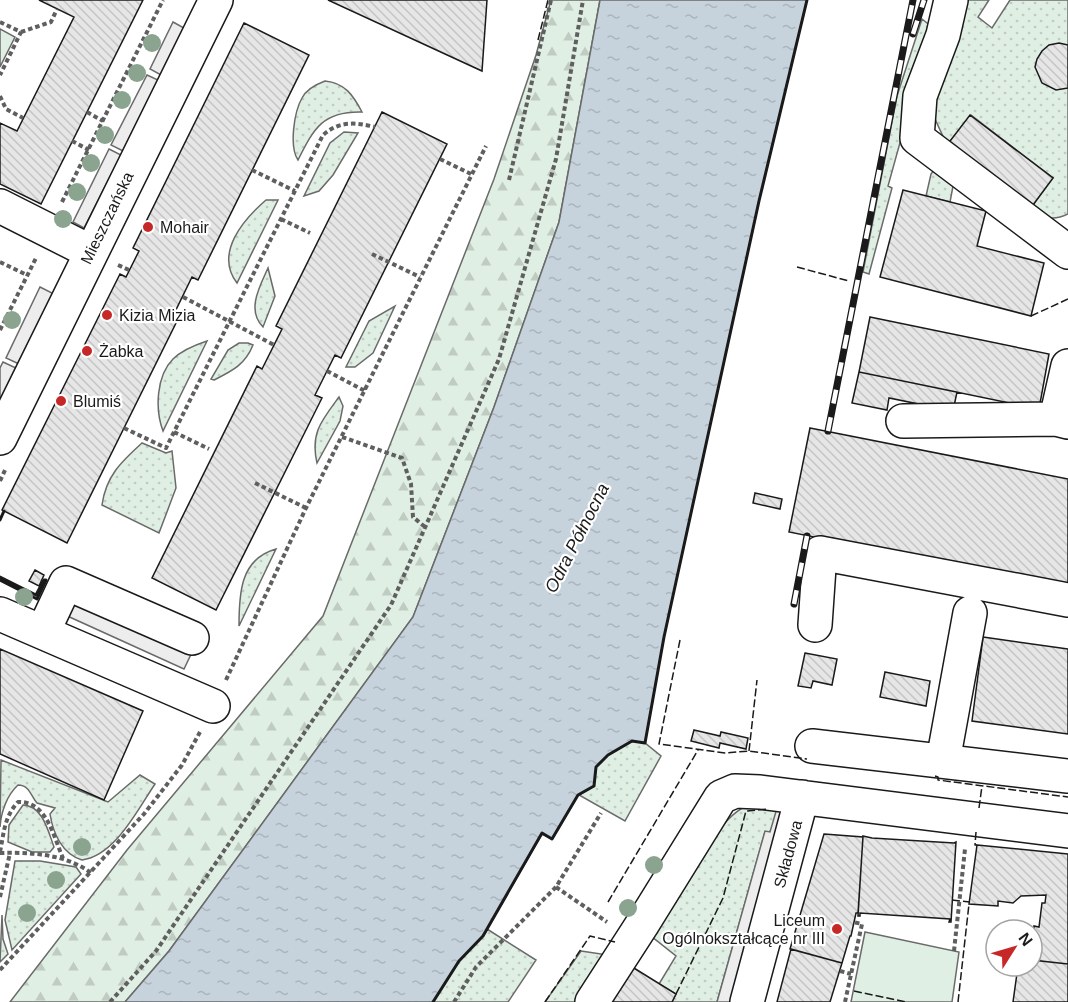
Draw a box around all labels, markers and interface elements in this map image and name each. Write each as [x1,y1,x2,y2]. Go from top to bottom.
street label: Mieszczańska [77,169,137,267]
place label: Mohair [160,219,210,236]
marker: Mohair [141,220,155,234]
place label: Kizia Mizia [119,307,196,324]
marker: Kizia Mizia [100,308,114,322]
place label: Żabka [99,342,144,360]
marker: Żabka [80,344,94,358]
place label: Blumiś [73,393,121,410]
marker: Blumiś [54,394,68,408]
water label: Odra Północna [541,480,613,596]
street label: Składowa [771,818,805,890]
place label: Liceum Ogólnokształcące nr III [662,912,825,947]
north arrow [984,918,1044,978]
marker: Liceum Ogólnokształcące nr III [830,922,844,936]
text: N [1015,930,1036,949]

